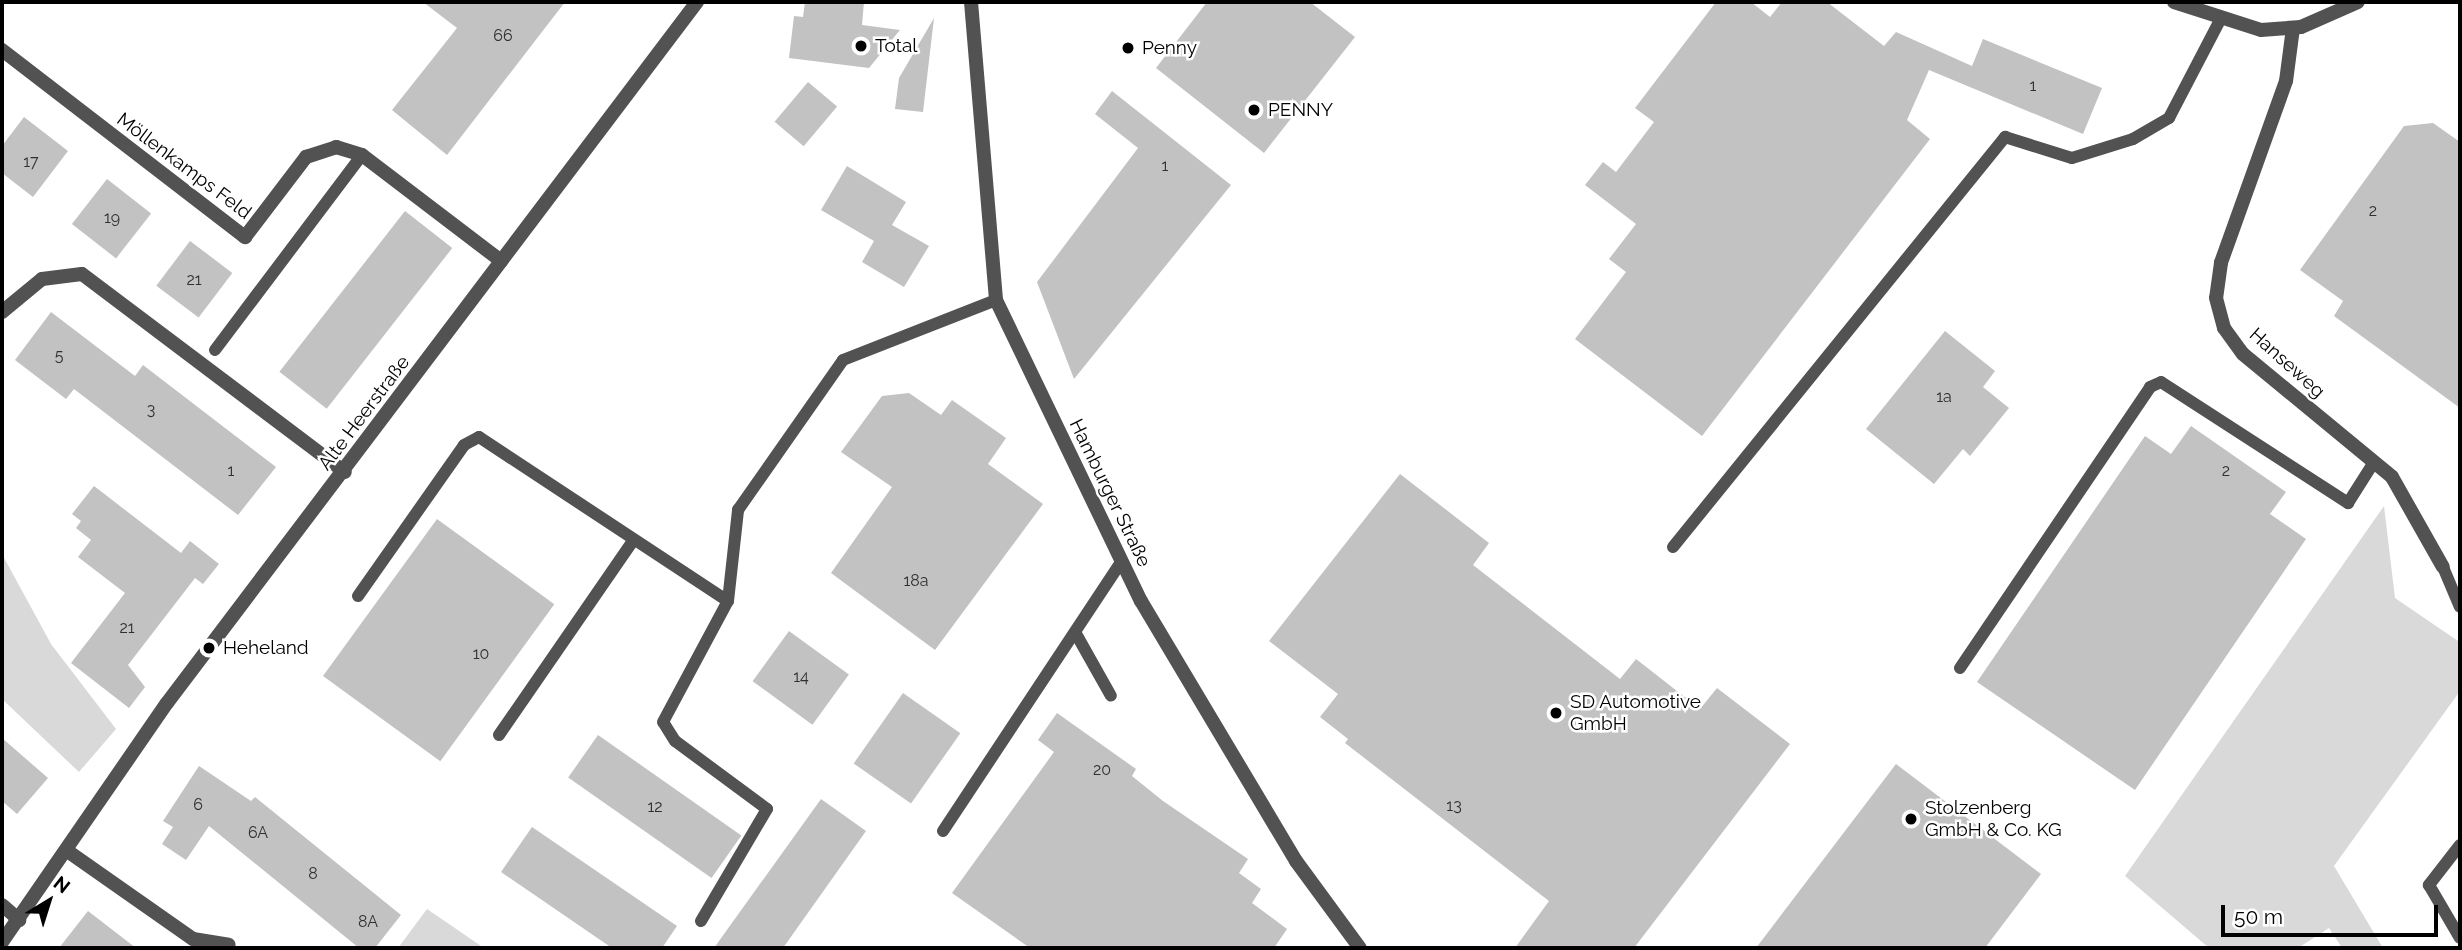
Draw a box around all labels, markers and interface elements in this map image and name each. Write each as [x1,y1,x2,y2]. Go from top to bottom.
house number: 66 [493,26,513,46]
place label: Total [875,35,918,57]
place label: Penny [1142,37,1197,59]
marker: Total [853,38,869,54]
marker: Penny [1120,40,1136,56]
house number: 1 [2030,76,2036,96]
place label: PENNY [1268,99,1333,121]
marker: PENNY [1246,102,1262,118]
street label: Möllenkamps Feld [112,108,256,224]
house number: 17 [23,152,39,172]
house number: 1 [1162,156,1168,176]
house number: 2 [2369,201,2377,221]
house number: 19 [104,208,120,228]
house number: 21 [186,270,202,290]
street label: Hanseweg [2245,323,2329,403]
house number: 5 [55,346,63,366]
street label: Alte Heerstraße [314,351,414,475]
house number: 1a [1936,387,1952,407]
house number: 3 [147,400,155,420]
street label: Hamburger Straße [1064,415,1156,571]
house number: 1 [228,461,234,481]
house number: 2 [2222,461,2230,481]
house number: 18a [903,571,929,591]
house number: 21 [119,618,135,638]
place label: Heheland [223,637,309,659]
marker: Heheland [201,640,217,656]
house number: 10 [473,644,489,664]
house number: 14 [793,667,809,687]
place label: SD Automotive GmbH [1570,691,1701,735]
marker: SD Automotive GmbH [1548,705,1564,721]
house number: 20 [1093,760,1111,780]
house number: 6 [193,795,203,815]
house number: 13 [1446,796,1462,816]
house number: 12 [647,797,663,817]
place label: Stolzenberg GmbH & Co. KG [1925,797,2061,841]
marker: Stolzenberg GmbH & Co. KG [1903,811,1919,827]
house number: 6A [248,823,268,843]
house number: 8 [308,864,318,884]
north arrow [14,866,84,936]
text: N [49,871,74,898]
scale bar [2224,890,2441,934]
text: 50 m [2234,904,2283,929]
house number: 8A [358,912,378,932]

